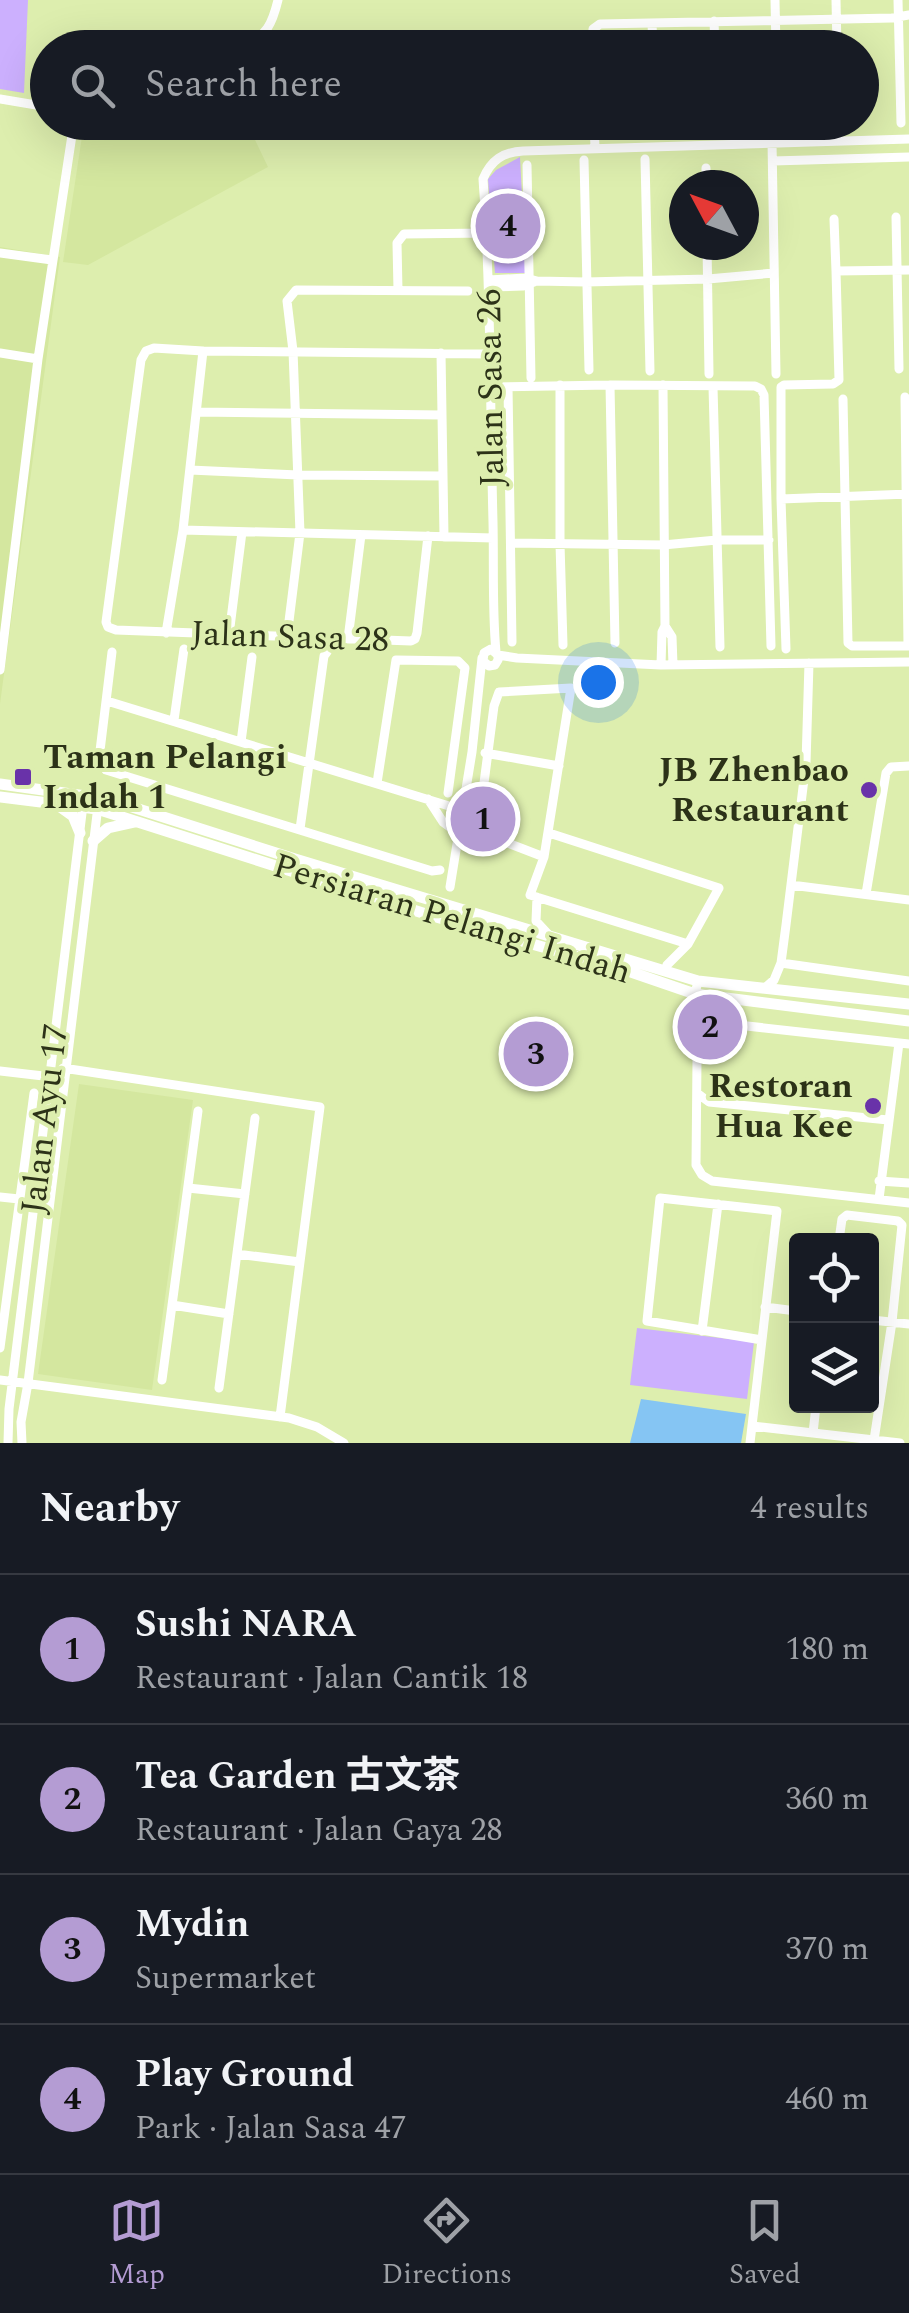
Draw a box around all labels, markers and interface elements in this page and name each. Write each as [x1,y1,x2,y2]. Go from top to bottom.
search box [30,30,879,140]
text: Search here [145,56,342,114]
icon: search [65,58,120,113]
north arrow [669,170,759,260]
pin: 4 [476,188,540,264]
street label: Jalan Sasa 26 [463,288,519,488]
street label: Jalan Sasa 28 [190,607,390,667]
your location [573,657,624,708]
place label: Taman Pelangi Indah 1 [43,731,287,824]
place label: JB Zhenbao Restaurant [658,744,849,837]
marker: Taman Pelangi Indah 1 [12,766,34,788]
marker: JB Zhenbao Restaurant [858,779,880,801]
pin: 1 [450,782,516,856]
street label: Persiaran Pelangi Indah [266,839,638,999]
pin: 2 [678,990,742,1064]
pin: 3 [504,1016,568,1092]
street label: Jalan Ayu 17 [7,1021,83,1217]
place label: Restoran Hua Kee [708,1060,853,1153]
marker: Restoran Hua Kee [862,1095,884,1117]
map controls [789,1233,879,1413]
button: locate [789,1233,879,1323]
button: layers [789,1323,879,1413]
text: Nearby [40,1477,179,1540]
text: 4 results [750,1484,869,1533]
text: Sushi NARA [135,1596,357,1654]
text: 1 [64,1625,81,1674]
text: 180 m [785,1625,869,1674]
text: Restaurant · Jalan Cantik 18 [135,1654,528,1703]
text: Tea Garden 古文茶 [135,1748,460,1806]
text: 2 [64,1775,81,1824]
text: 360 m [785,1775,869,1824]
text: Restaurant · Jalan Gaya 28 [135,1806,502,1855]
text: Mydin [135,1896,249,1954]
text: 3 [64,1925,81,1974]
text: 370 m [785,1925,869,1974]
text: Supermarket [135,1954,316,2003]
text: Play Ground [135,2046,354,2104]
text: 4 [64,2075,81,2124]
text: 460 m [785,2075,869,2124]
text: Park · Jalan Sasa 47 [135,2104,406,2153]
tab: Map [108,2193,165,2296]
tab: Directions [381,2193,512,2296]
tab: Saved [729,2193,801,2296]

